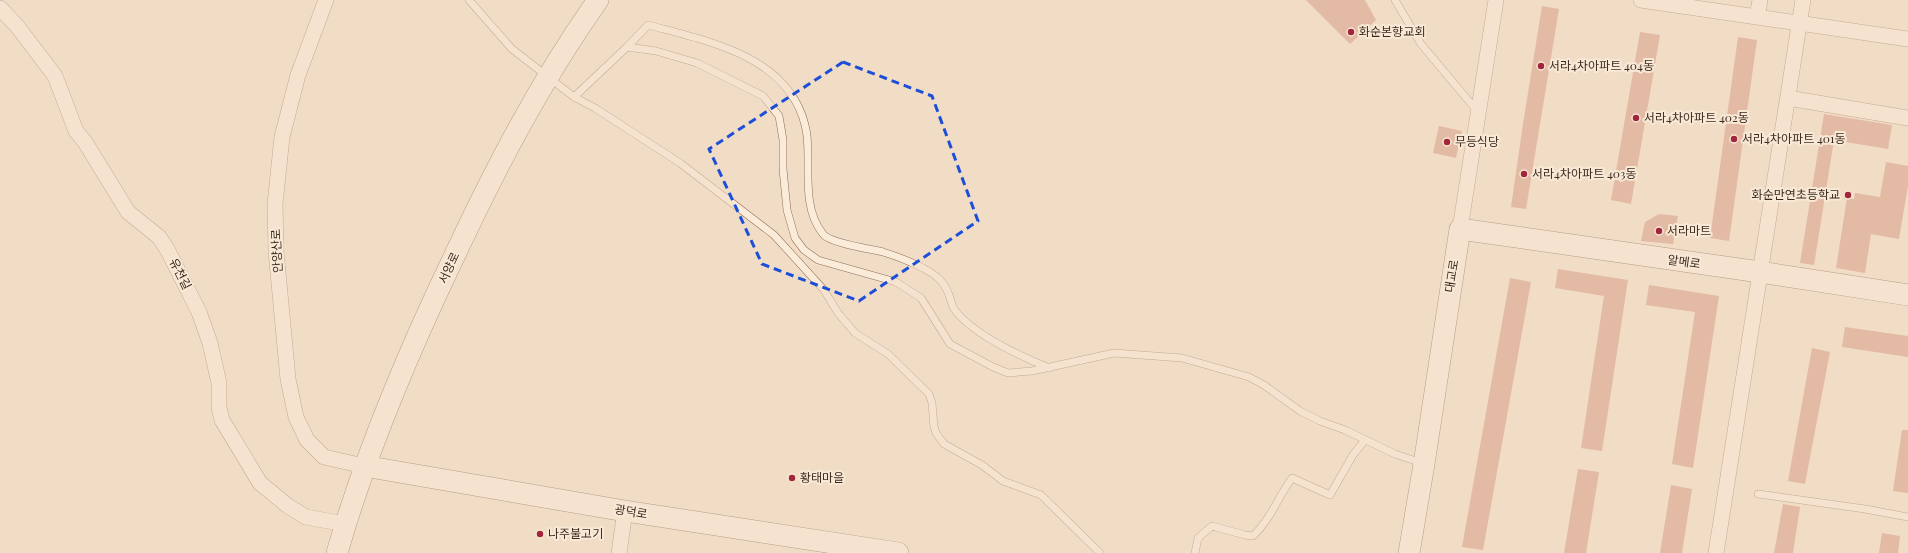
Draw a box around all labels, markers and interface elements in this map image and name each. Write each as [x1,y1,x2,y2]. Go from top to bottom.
place label: 화순본향교회 [1359,23,1425,39]
marker: 화순본향교회 [1346,27,1356,37]
place label: 서라4차아파트 404동 [1549,57,1654,73]
marker: 서라4차아파트 404동 [1536,61,1546,71]
place label: 서라4차아파트 402동 [1644,109,1749,125]
marker: 서라4차아파트 402동 [1631,113,1641,123]
place label: 서라4차아파트 401동 [1742,130,1846,146]
place label: 무등식당 [1455,133,1499,149]
marker: 서라4차아파트 401동 [1729,134,1739,144]
marker: 무등식당 [1442,137,1452,147]
place label: 서라4차아파트 403동 [1532,165,1636,181]
marker: 서라4차아파트 403동 [1519,169,1529,179]
place label: 화순만연초등학교 [1752,186,1840,202]
marker: 화순만연초등학교 [1843,190,1853,200]
place label: 서라마트 [1667,222,1711,238]
marker: 서라마트 [1654,226,1664,236]
street label: 안양산로 [267,229,285,274]
street label: 서양로 [434,249,462,286]
street label: 알메로 [1667,251,1702,271]
street label: 유천길 [166,255,196,292]
street label: 대교로 [1441,258,1462,293]
place label: 황태마을 [800,469,844,485]
marker: 황태마을 [787,473,797,483]
street label: 광덕로 [614,501,649,522]
place label: 나주불고기 [548,525,603,541]
marker: 나주불고기 [535,529,545,539]

